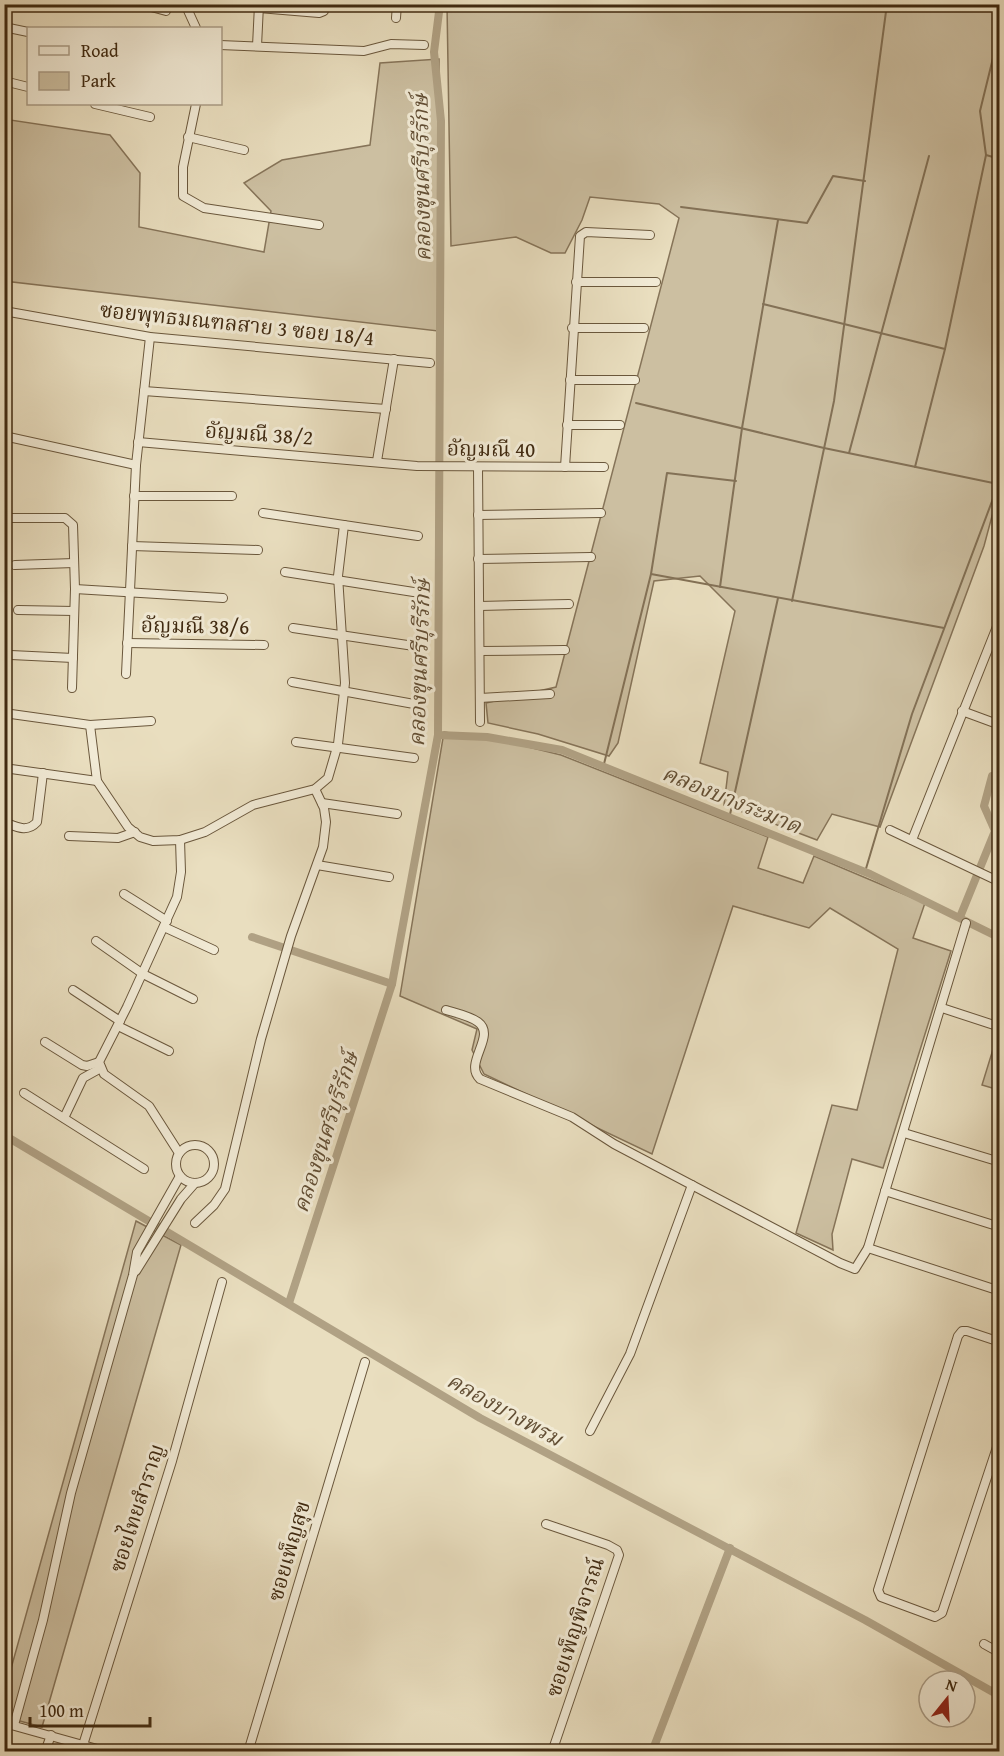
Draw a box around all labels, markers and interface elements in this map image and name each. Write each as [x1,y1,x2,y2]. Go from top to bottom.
legend [27,27,222,105]
text: Road [81,37,119,64]
text: Park [81,67,117,94]
water label: คลองขุนศรีบุรีรักษ์ [403,91,438,262]
street label: ซอยพุทธมณฑลสาย 3 ซอย 18/4 [98,294,376,353]
street label: อัญมณี 38/2 [204,414,314,453]
street label: อัญมณี 40 [446,432,536,465]
water label: คลองขุนศรีบุรีรักษ์ [400,576,438,747]
street label: อัญมณี 38/6 [140,609,250,642]
water label: คลองบางระมาด [658,757,807,842]
water label: คลองขุนศรีบุรีรักษ์ [284,1044,367,1217]
water label: คลองบางพรม [441,1364,570,1455]
street label: ซอยไทยสำราญ [101,1440,172,1576]
street label: ซอยเพ็ญสุข [259,1497,318,1605]
street label: ซอยเพ็ญพิจารณ์ [537,1553,612,1701]
north arrow [917,1669,977,1729]
text: N [943,1672,961,1698]
scale bar [30,1690,150,1728]
text: 100 m [39,1697,84,1724]

